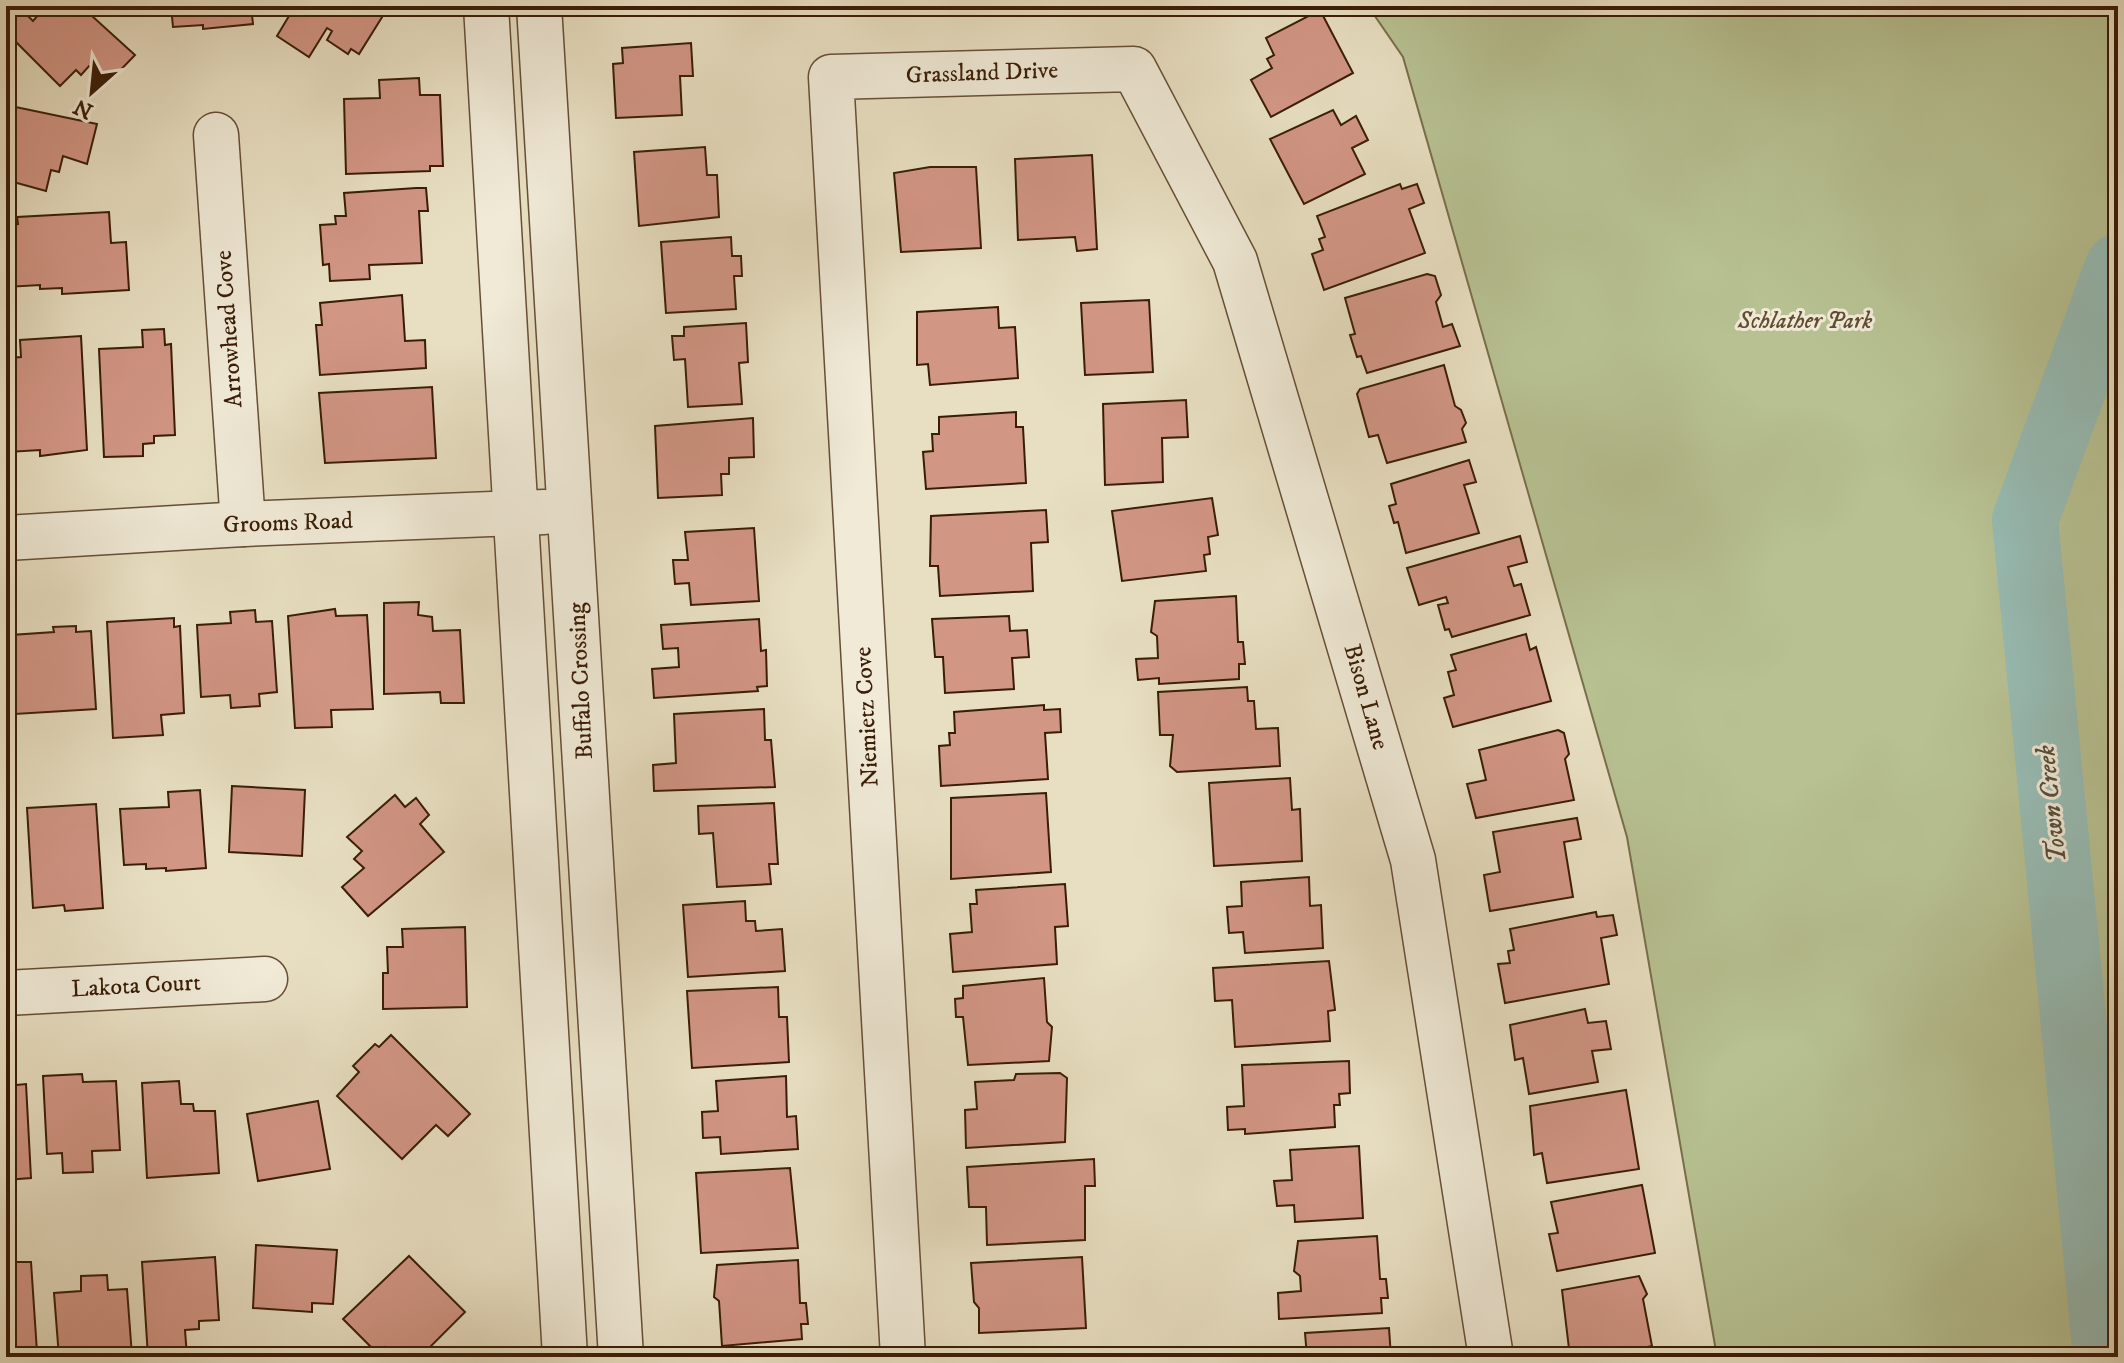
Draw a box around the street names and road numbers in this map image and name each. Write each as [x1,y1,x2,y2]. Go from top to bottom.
street label: Grassland Drive [905,55,1059,91]
street label: Arrowhead Cove [209,249,249,409]
street label: Grooms Road [223,506,353,540]
street label: Buffalo Crossing [562,601,600,760]
street label: Bison Lane [1337,641,1395,753]
street label: Niemietz Cove [848,646,886,788]
street label: Lakota Court [70,968,202,1004]

